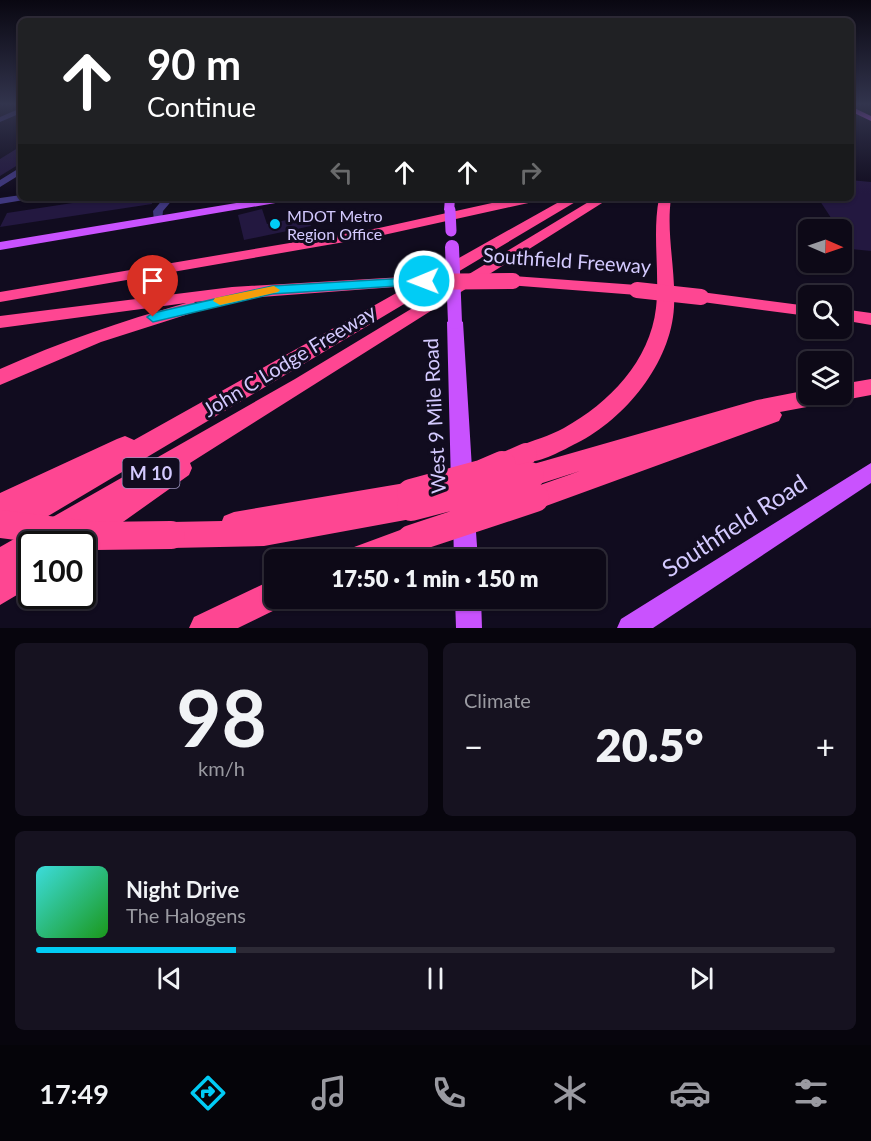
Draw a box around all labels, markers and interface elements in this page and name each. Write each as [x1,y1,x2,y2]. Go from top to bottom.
text: 90 m [147,39,241,89]
icon: ahead [48,42,126,120]
text: Continue [147,90,256,123]
icon: left [325,156,358,189]
icon: ahead [388,156,421,189]
icon: ahead [451,156,484,189]
icon: right [514,156,547,189]
place label: MDOT Metro Region Office [287,206,383,243]
marker: MDOT Metro Region Office [268,217,282,231]
north arrow [798,219,852,273]
map controls [798,219,852,405]
street label: Southfield Freeway [482,242,653,278]
position arrow [392,249,456,313]
pin [127,255,178,317]
icon: arrive [136,264,169,297]
button: search [798,285,852,339]
street label: John C Lodge Freeway [198,299,380,421]
street label: West 9 Mile Road [418,338,450,494]
button: layers [798,351,852,405]
road number: M 10 [122,458,180,488]
street label: Southfield Road [656,467,812,583]
speed limit sign: 100 [18,531,96,609]
text: 17:50 · 1 min · 150 m [332,565,538,592]
text: 98 [176,670,267,764]
text: Climate [464,688,531,712]
text: 20.5° [596,718,703,772]
text: − [464,726,483,766]
text: + [816,726,835,766]
text: km/h [198,756,245,780]
text: Night Drive [126,876,239,903]
text: The Halogens [126,903,246,927]
icon: previous [153,962,186,995]
icon: pause [419,962,452,995]
icon: next [685,962,718,995]
icon: directions [187,1072,229,1114]
icon: music [308,1072,350,1114]
icon: phone [428,1072,470,1114]
icon: climate [549,1072,591,1114]
icon: car [669,1072,711,1114]
icon: filters [790,1072,832,1114]
text: 17:49 [39,1077,109,1110]

